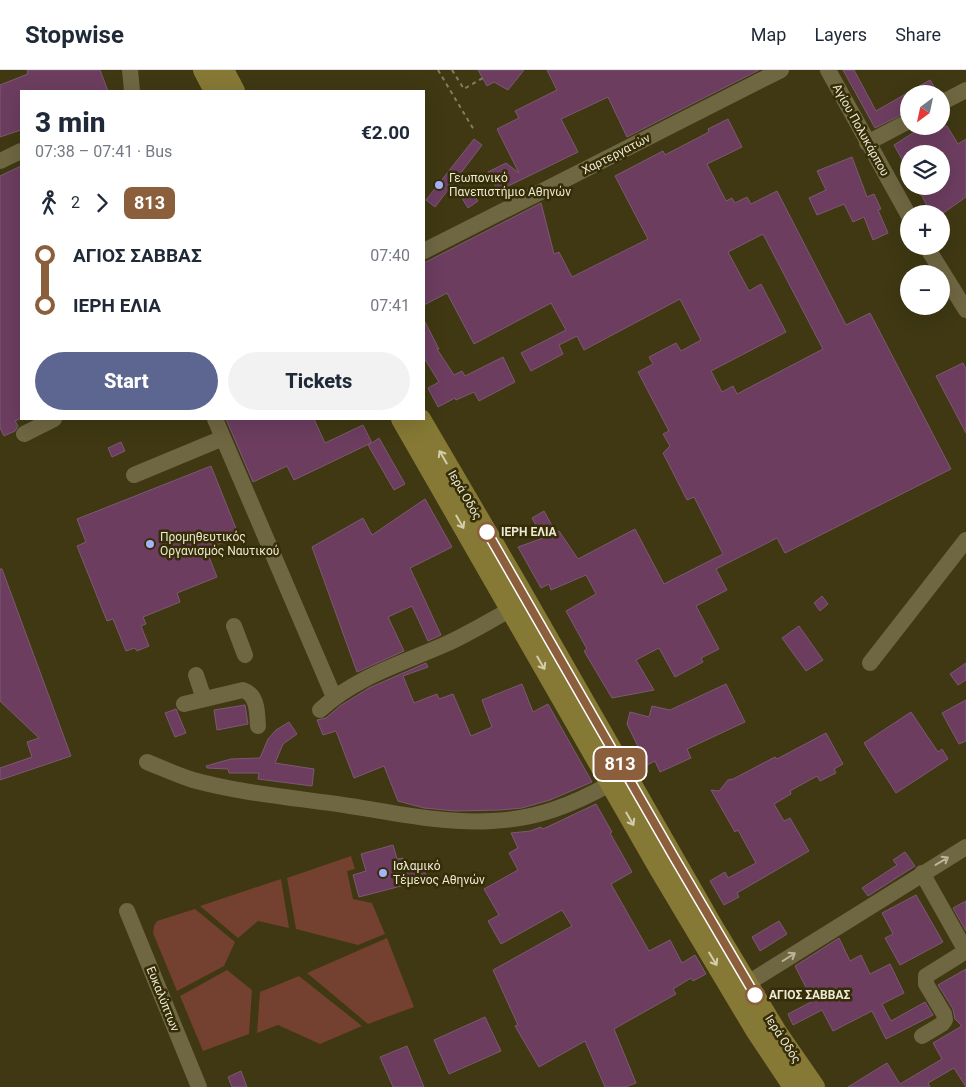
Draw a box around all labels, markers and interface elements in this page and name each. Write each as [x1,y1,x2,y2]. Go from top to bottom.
text: Stopwise [25,21,124,49]
text: Map [751,24,786,45]
text: Layers [814,24,867,45]
text: Share [895,24,941,45]
street label: Αγίου Πολυκάρπου [830,81,892,179]
north arrow [900,85,950,135]
map controls [900,85,950,315]
text: 3 min [35,106,106,139]
text: €2.00 [361,121,410,144]
street label: Χαρτεργατών [579,131,653,177]
text: 07:38 – 07:41 · Bus [35,142,172,161]
button: layers [900,145,950,195]
place label: Γεωπονικό Πανεπιστήμιο Αθηνών [449,171,571,199]
marker: Γεωπονικό Πανεπιστήμιο Αθηνών [433,179,445,191]
icon: walk [35,189,63,217]
icon: forward [88,189,116,217]
text: 813 [134,192,165,213]
text: 2 [71,193,80,212]
button: + [900,205,950,255]
text: ΑΓΙΟΣ ΣΑΒΒΑΣ [73,244,202,267]
text: 07:40 [370,246,410,265]
button: − [900,265,950,315]
text: ΙΕΡΗ ΕΛΙΑ [73,294,161,317]
text: 07:41 [370,296,410,315]
button: Start [35,352,218,410]
button: Tickets [228,352,410,410]
one-way arrow [438,451,448,465]
street label: Ιερά Οδός [445,468,485,522]
one-way arrow [455,514,465,529]
marker: ΙΕΡΗ ΕΛΙΑ [477,522,497,542]
place label: ΙΕΡΗ ΕΛΙΑ [501,525,558,539]
place label: Προμηθευτικός Οργανισμός Ναυτικού [160,530,279,558]
marker: Προμηθευτικός Οργανισμός Ναυτικού [144,538,156,550]
one-way arrow [536,655,546,669]
line badge: 813 [591,748,649,780]
text: 813 [605,753,635,774]
one-way arrow [626,811,636,826]
one-way arrow [934,856,948,866]
place label: Ισλαμικό Τέμενος Αθηνών [393,859,485,887]
marker: Ισλαμικό Τέμενος Αθηνών [377,867,389,879]
one-way arrow [708,952,718,966]
one-way arrow [782,952,796,962]
street label: Ευκαλύπτων [144,964,182,1034]
marker: ΑΓΙΟΣ ΣΑΒΒΑΣ [745,985,765,1005]
place label: ΑΓΙΟΣ ΣΑΒΒΑΣ [769,988,850,1002]
street label: Ιερά Οδός [762,1012,804,1066]

